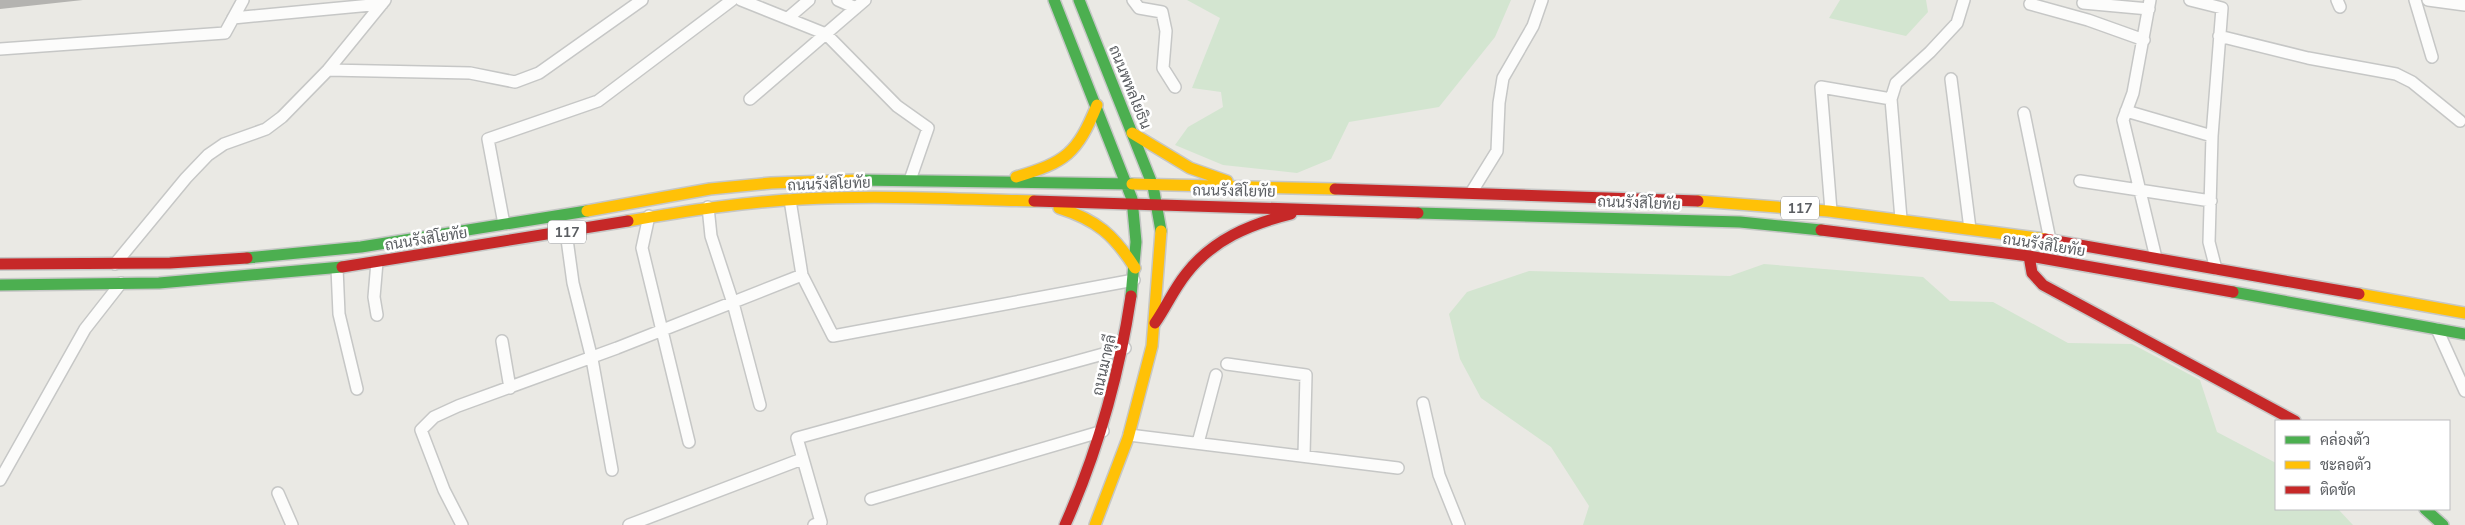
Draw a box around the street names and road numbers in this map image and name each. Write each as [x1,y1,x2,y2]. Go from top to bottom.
street label: ถนนพหลโยธิน [1104,42,1156,132]
street label: ถนนรังสิโยทัย [787,173,871,195]
street label: ถนนรังสิโยทัย [1192,180,1276,202]
street label: ถนนรังสิโยทัย [1597,192,1681,214]
road number: 117 [1781,197,1819,220]
road number: 117 [548,220,586,243]
street label: ถนนรังสิโยทัย [383,223,469,255]
street label: ถนนรังสิโยทัย [2001,229,2087,261]
street label: ถนนมาตุลี [1087,332,1122,398]

